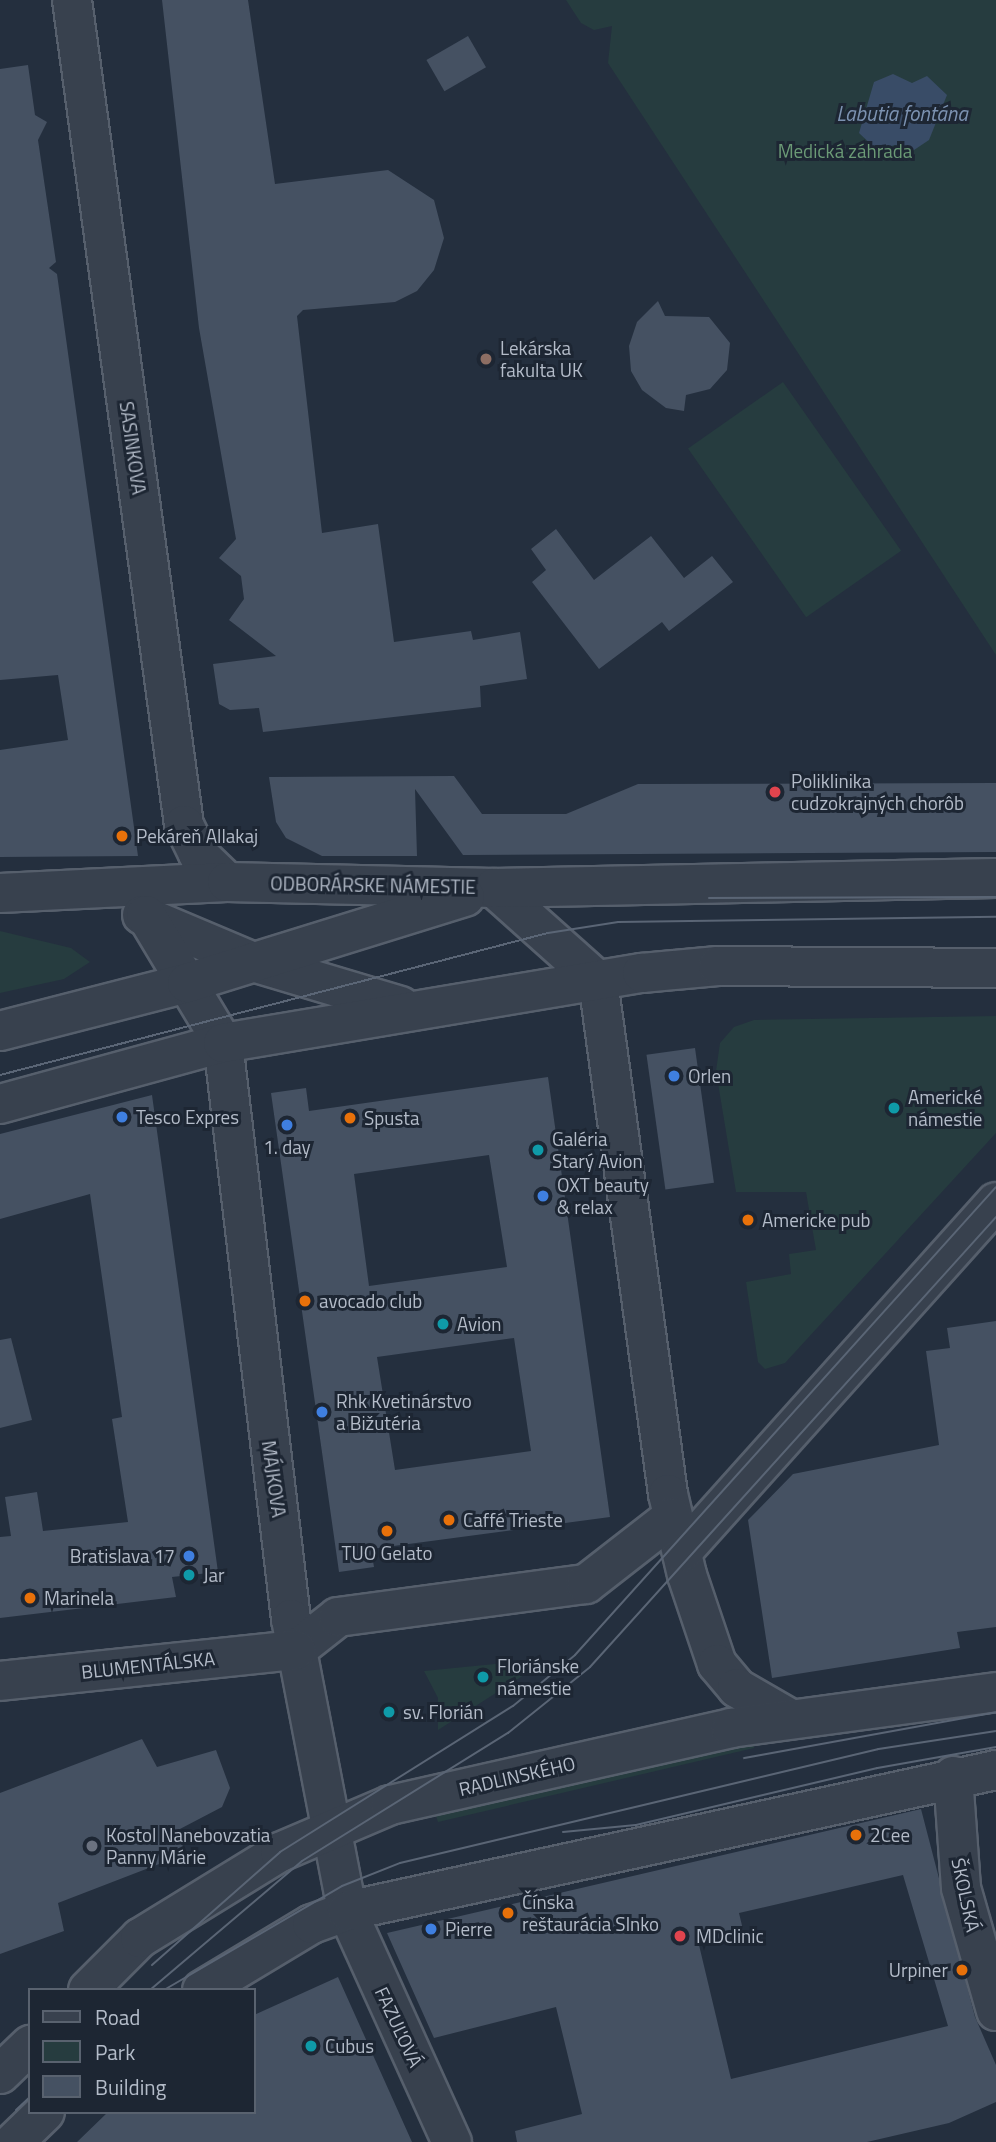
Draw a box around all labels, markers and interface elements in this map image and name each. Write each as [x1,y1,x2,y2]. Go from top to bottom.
water label: Labutia fontána [836,100,968,126]
park label: Medická záhrada [778,140,912,162]
place label: Lekárska fakulta UK [500,337,583,381]
marker: Lekárska fakulta UK [478,351,494,367]
street label: SASINKOVA [115,400,151,496]
place label: Poliklinika cudzokrajných chorôb [791,770,964,814]
marker: Poliklinika cudzokrajných chorôb [765,782,785,802]
place label: Pekáreň Allakaj [136,825,258,847]
marker: Pekáreň Allakaj [114,828,130,844]
street label: ODBORÁRSKE NÁMESTIE [270,872,476,898]
place label: Orlen [688,1065,731,1087]
marker: Orlen [666,1068,682,1084]
place label: Americké námestie [908,1086,982,1130]
marker: Americké námestie [886,1100,902,1116]
place label: Tesco Expres [136,1106,239,1128]
place label: Spusta [364,1107,419,1129]
marker: Tesco Expres [114,1109,130,1125]
marker: Spusta [342,1110,358,1126]
marker: 1. day [279,1117,295,1133]
place label: Galéria Starý Avion [552,1128,643,1172]
place label: 1. day [263,1136,311,1158]
marker: Galéria Starý Avion [530,1142,546,1158]
place label: OXT beauty & relax [557,1174,649,1218]
marker: OXT beauty & relax [535,1188,551,1204]
place label: Americke pub [762,1209,871,1231]
marker: Americke pub [740,1212,756,1228]
place label: avocado club [319,1290,422,1312]
marker: avocado club [297,1293,313,1309]
place label: Avion [457,1313,502,1335]
marker: Avion [435,1316,451,1332]
place label: Rhk Kvetinárstvo a Bižutéria [336,1390,472,1434]
marker: Rhk Kvetinárstvo a Bižutéria [314,1404,330,1420]
street label: MÁJKOVA [257,1439,291,1519]
place label: Caffé Trieste [463,1509,563,1531]
marker: Caffé Trieste [441,1512,457,1528]
marker: TUO Gelato [379,1523,395,1539]
place label: TUO Gelato [342,1542,432,1564]
place label: Bratislava 17 [70,1545,175,1567]
marker: Bratislava 17 [181,1548,197,1564]
place label: Jar [203,1564,225,1586]
marker: Jar [181,1567,197,1583]
place label: Marinela [44,1587,114,1609]
marker: Marinela [22,1590,38,1606]
street label: BLUMENTÁLSKA [80,1647,216,1683]
place label: Floriánske námestie [497,1655,579,1699]
marker: Floriánske námestie [475,1669,491,1685]
place label: sv. Florián [403,1701,483,1723]
marker: sv. Florián [381,1704,397,1720]
street label: RADLINSKÉHO [457,1752,577,1800]
place label: Kostol Nanebovzatia Panny Márie [106,1824,270,1868]
place label: 2Cee [870,1824,910,1846]
marker: 2Cee [848,1827,864,1843]
marker: Kostol Nanebovzatia Panny Márie [84,1838,100,1854]
street label: ŠKOLSKÁ [947,1856,985,1934]
place label: Čínska reštaurácia Slnko [522,1891,659,1935]
marker: Čínska reštaurácia Slnko [500,1905,516,1921]
place label: Pierre [445,1918,493,1940]
marker: Pierre [423,1921,439,1937]
place label: MDclinic [696,1925,764,1947]
marker: MDclinic [670,1926,690,1946]
place label: Urpiner [889,1959,948,1981]
marker: Urpiner [954,1962,970,1978]
street label: FAZUĽOVÁ [370,1983,428,2071]
legend [28,1988,256,2114]
text: Road [95,2001,140,2033]
place label: Cubus [325,2035,374,2057]
text: Park [95,2036,135,2068]
marker: Cubus [303,2038,319,2054]
text: Building [95,2071,166,2103]

